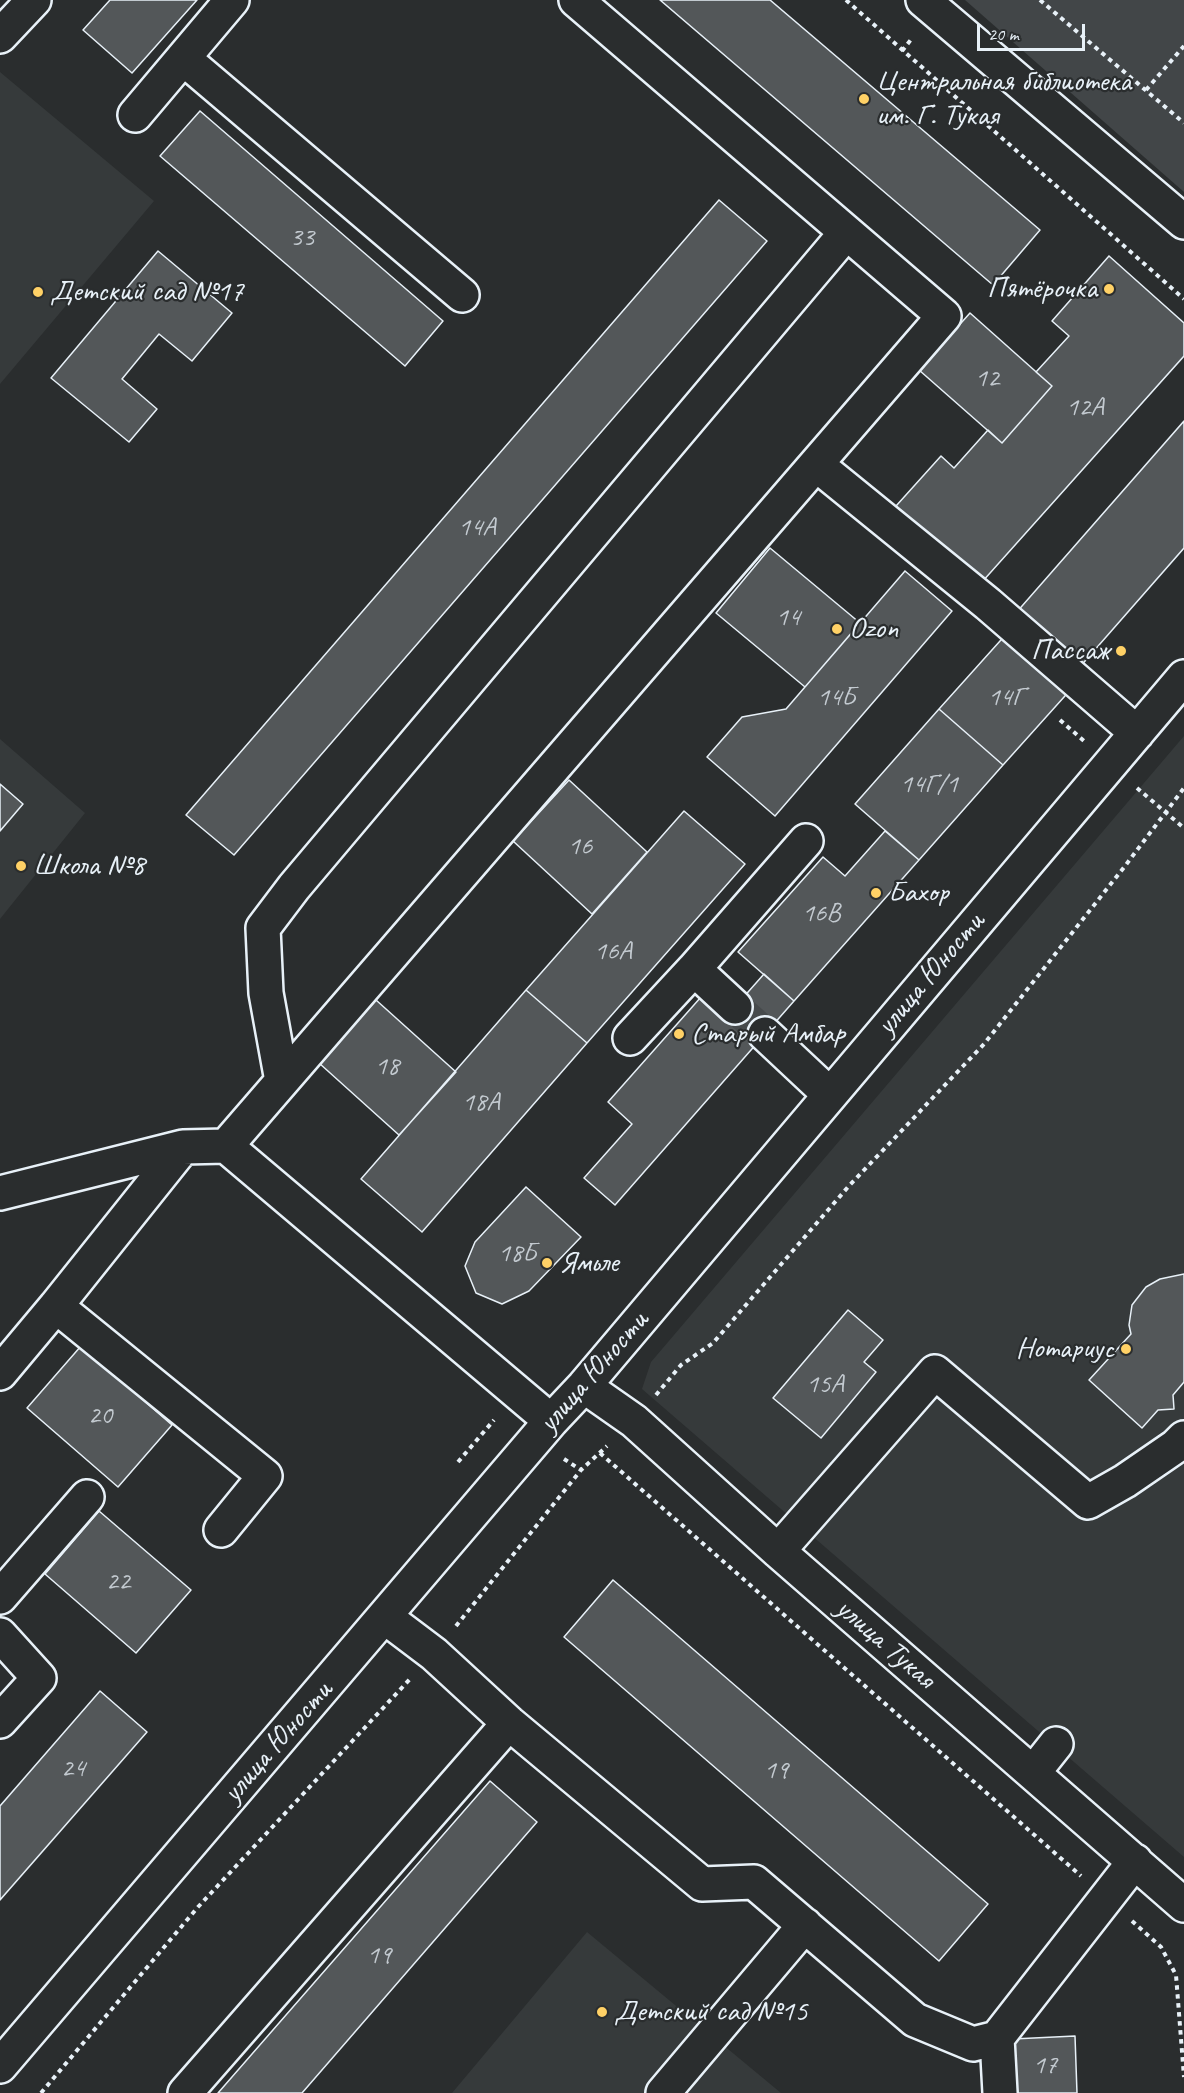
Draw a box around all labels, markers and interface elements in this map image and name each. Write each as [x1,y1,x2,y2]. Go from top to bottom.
scale bar [980,12,1088,50]
text: 20 m [988,23,1019,45]
place label: Центральная библиотека им. Г. Тукая [876,64,1131,134]
marker: Центральная библиотека им. Г. Тукая [857,92,871,106]
house number: 33 [290,222,314,254]
place label: Пятёрочка [987,271,1097,307]
place label: Детский сад №17 [50,274,244,310]
marker: Пятёрочка [1102,282,1116,296]
marker: Детский сад №17 [31,285,45,299]
house number: 12 [975,363,999,395]
house number: 12А [1066,392,1104,424]
house number: 14А [458,512,496,544]
house number: 14 [776,602,800,634]
place label: Ozon [849,611,898,647]
marker: Ozon [830,622,844,636]
place label: Пассаж [1031,633,1109,669]
marker: Пассаж [1114,644,1128,658]
house number: 14Б [817,682,855,714]
house number: 14Г [988,682,1024,714]
house number: 14Г/1 [900,769,958,801]
house number: 16 [568,831,592,863]
place label: Школа №8 [33,848,145,884]
marker: Школа №8 [14,859,28,873]
place label: Бахор [888,875,949,911]
marker: Бахор [869,886,883,900]
house number: 16В [802,898,840,930]
street label: улица Юности [869,905,993,1043]
house number: 16А [594,936,632,968]
place label: Старый Амбар [691,1016,845,1052]
marker: Старый Амбар [672,1027,686,1041]
house number: 18 [375,1051,399,1083]
house number: 18А [462,1087,500,1119]
house number: 18Б [498,1238,536,1270]
place label: Ямьле [559,1245,619,1281]
marker: Ямьле [540,1256,554,1270]
street label: улица Юности [531,1304,657,1440]
place label: Нотариус [1016,1331,1114,1367]
marker: Нотариус [1119,1342,1133,1356]
house number: 15А [806,1369,844,1401]
house number: 20 [88,1400,112,1432]
house number: 22 [106,1566,130,1598]
street label: улица Тукая [828,1591,942,1697]
street label: улица Юности [215,1674,341,1810]
house number: 24 [61,1753,85,1785]
house number: 19 [764,1755,788,1787]
house number: 19 [367,1940,391,1972]
place label: Детский сад №15 [614,1994,808,2030]
marker: Детский сад №15 [595,2005,609,2019]
house number: 17 [1033,2050,1057,2082]

